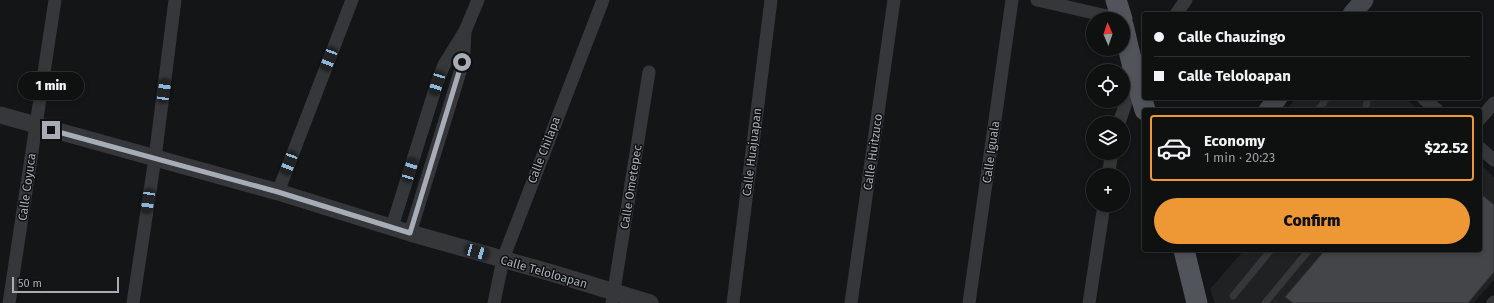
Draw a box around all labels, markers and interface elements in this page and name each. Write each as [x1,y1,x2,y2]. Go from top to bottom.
north arrow [1086,12,1130,56]
map controls [1086,12,1130,212]
text: Calle Chauzingo [1178,28,1286,46]
car [319,46,339,72]
route start [453,53,471,71]
button: locate [1086,64,1130,108]
text: Calle Teloloapan [1178,67,1291,85]
car [428,70,446,96]
callout: 1 min [18,72,84,100]
text: 1 min [35,78,67,93]
car [156,78,172,104]
street label: Calle Huajuapan [740,107,764,197]
street label: Calle Huitzuco [861,113,885,191]
street label: Calle Chilapa [525,115,563,185]
button: layers [1086,116,1130,160]
street label: Calle Iguala [980,120,1002,184]
route end [42,121,60,139]
icon: car [1156,130,1192,166]
text: Economy [1204,132,1265,150]
text: $22.52 [1425,139,1468,157]
street label: Calle Ometepec [617,144,645,230]
car [279,150,299,176]
text: 1 min · 20:23 [1204,150,1275,165]
street label: Calle Coyuca [15,152,39,222]
car [401,157,419,183]
button: + [1086,168,1130,212]
car [140,188,156,214]
button: Confirm [1154,198,1470,244]
car [464,243,490,261]
street label: Calle Teloloapan [499,253,589,291]
scale bar [12,275,119,294]
text: 50 m [18,277,42,290]

